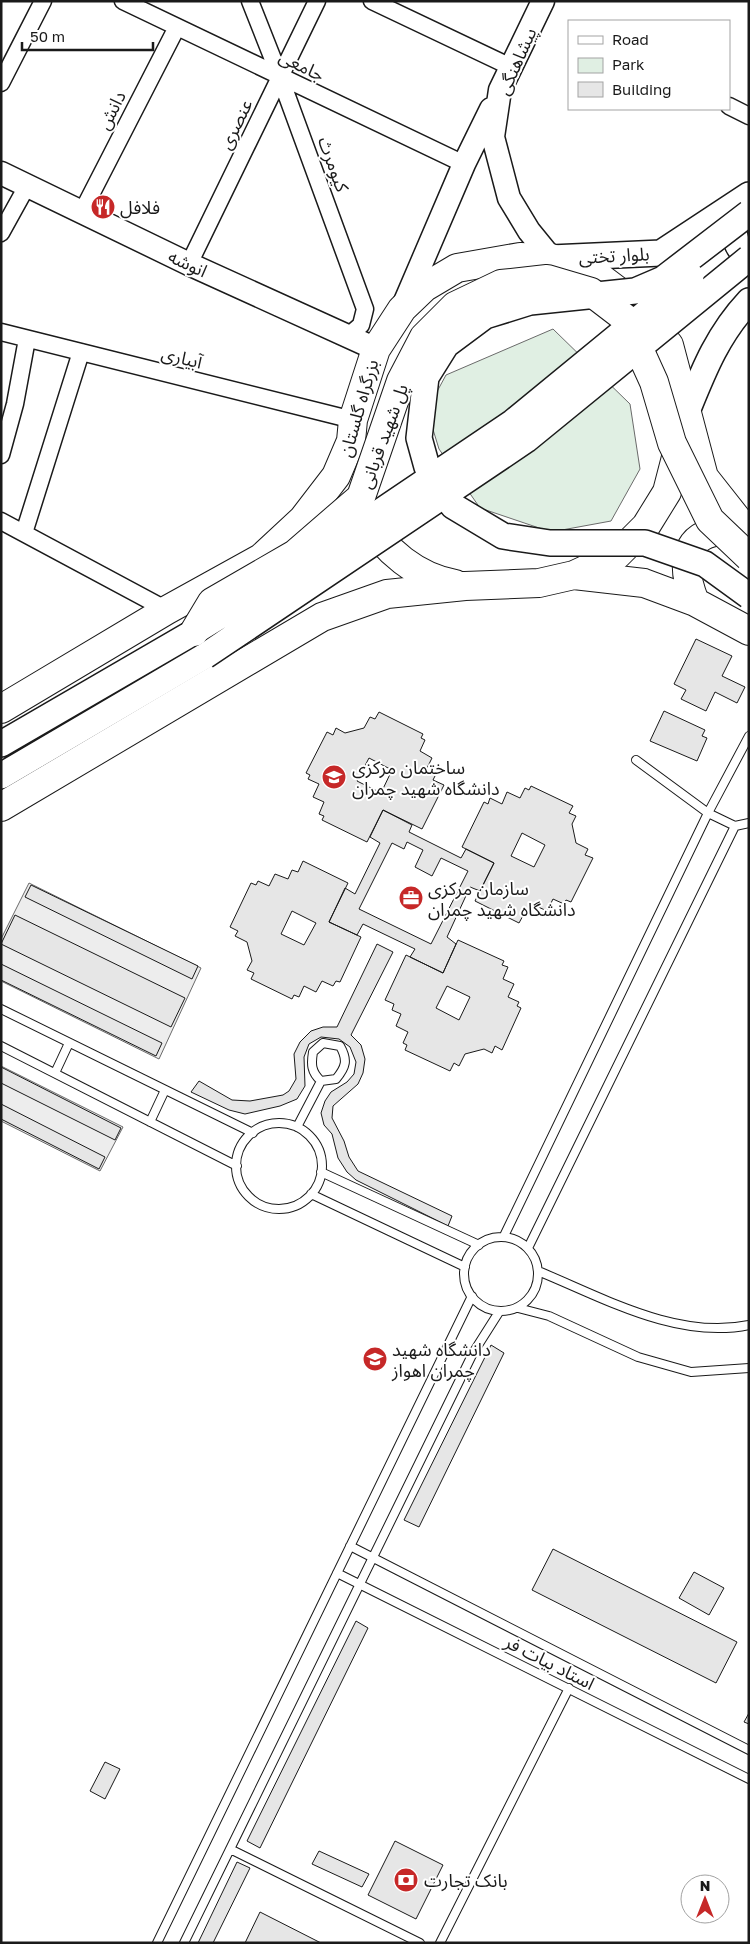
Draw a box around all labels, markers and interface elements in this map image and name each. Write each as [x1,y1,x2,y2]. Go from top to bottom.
scale bar [22,20,154,52]
legend [568,20,730,110]
street label: پیشاهنگی [491,24,542,99]
text: 50 m [30,27,65,45]
text: Road [612,30,649,48]
street label: جامعی [275,45,328,86]
text: Park [612,55,645,73]
text: Building [612,80,672,98]
street label: دانش [92,87,131,134]
street label: عنصری [213,95,257,153]
street label: کیومرث [313,133,354,195]
restaurant icon: فلافل [90,194,116,220]
place label: فلافل [120,196,160,219]
street label: بلوار تختی [578,242,650,269]
street label: انوشه [165,244,211,282]
street label: آبیاری [159,341,205,374]
street label: بزرگراه گلستان [334,357,383,460]
street label: پل شهید قربانی [354,381,413,492]
place label: ساختمان مرکزی دانشگاه شهید چمران [352,756,500,800]
school or university icon: ساختمان مرکزی دانشگاه شهید چمران [321,764,347,790]
place label: سازمان مرکزی دانشگاه شهید چمران [428,877,576,921]
office icon: سازمان مرکزی دانشگاه شهید چمران [398,885,424,911]
place label: دانشگاه شهید چمران اهواز [391,1338,491,1382]
school or university icon: دانشگاه شهید چمران اهواز [362,1346,388,1372]
street label: استاد بیات فر [500,1630,599,1695]
bank icon: بانک تجارت [393,1867,419,1893]
place label: بانک تجارت [424,1869,508,1892]
north arrow [680,1874,730,1924]
text: N [700,1877,710,1894]

